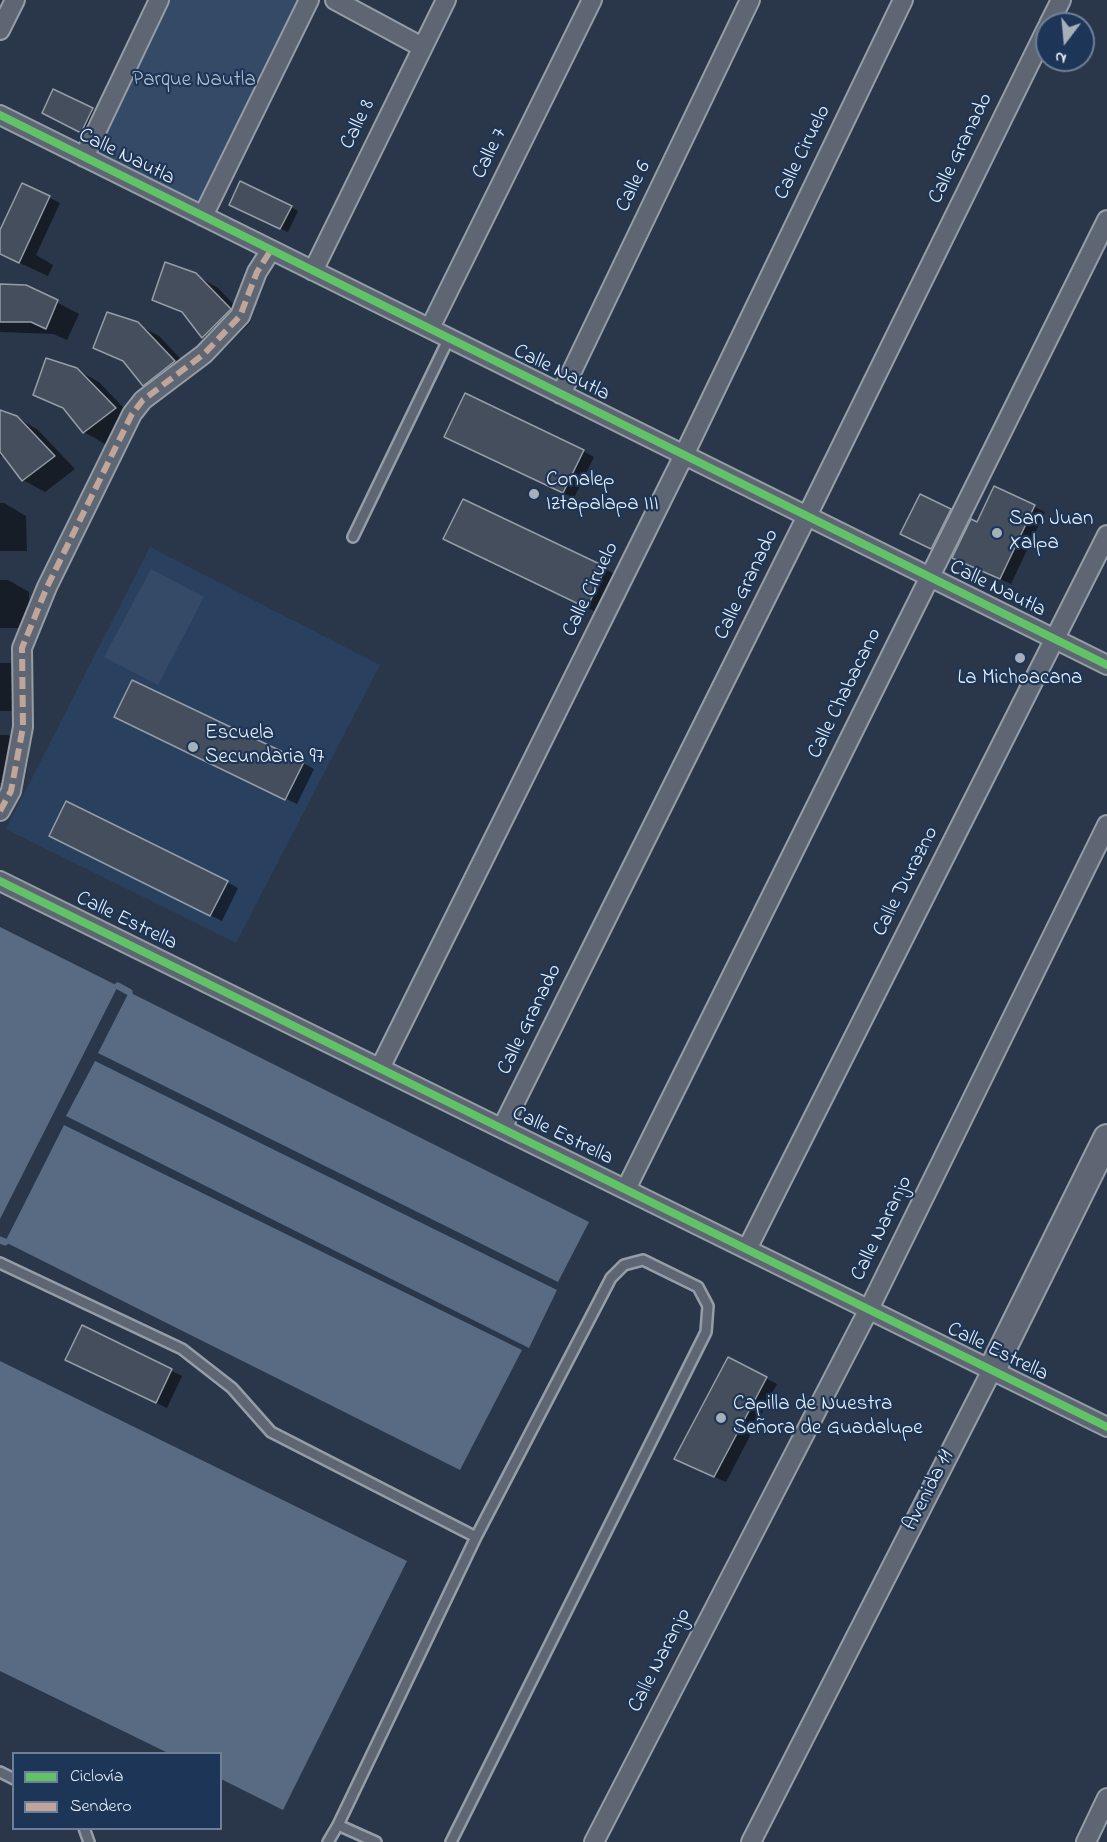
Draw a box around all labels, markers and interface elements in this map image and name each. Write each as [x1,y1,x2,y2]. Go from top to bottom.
north arrow [1035,12,1095,72]
text: N [1052,44,1069,70]
park label: Parque Nautla [132,69,256,95]
street label: Calle Granado [924,90,1000,208]
street label: Calle 8 [336,96,382,154]
street label: Calle Ciruelo [770,102,838,204]
street label: Calle Nautla [74,124,178,192]
street label: Calle 7 [468,125,514,183]
street label: Calle 6 [612,157,658,217]
street label: Calle Nautla [509,340,613,408]
place label: Conalep Iztapalapa III [546,469,659,519]
marker: Conalep Iztapalapa III [527,487,541,501]
place label: San Juan Xalpa [1009,508,1093,558]
street label: Calle Granado [710,526,786,644]
marker: San Juan Xalpa [990,526,1004,540]
street label: Calle Ciruelo [558,539,626,641]
street label: Calle Nautla [945,556,1049,624]
street label: Calle Chabacano [804,625,888,763]
marker: La Michoacana [1013,651,1027,665]
place label: La Michoacana [958,667,1082,693]
place label: Escuela Secundaria 97 [205,722,325,772]
marker: Escuela Secundaria 97 [186,740,200,754]
street label: Calle Durazno [869,823,945,941]
street label: Calle Estrella [71,887,181,957]
street label: Calle Granado [493,961,569,1079]
street label: Calle Estrella [507,1102,617,1172]
street label: Calle Naranjo [847,1173,919,1285]
street label: Calle Estrella [942,1318,1052,1388]
place label: Capilla de Nuestra Señora de Guadalupe [733,1393,923,1443]
marker: Capilla de Nuestra Señora de Guadalupe [714,1411,728,1425]
street label: Avenida 11 [899,1447,961,1535]
street label: Calle Naranjo [624,1605,698,1717]
legend [12,1752,222,1830]
text: Ciclovía [70,1764,123,1790]
text: Sendero [70,1794,132,1820]

